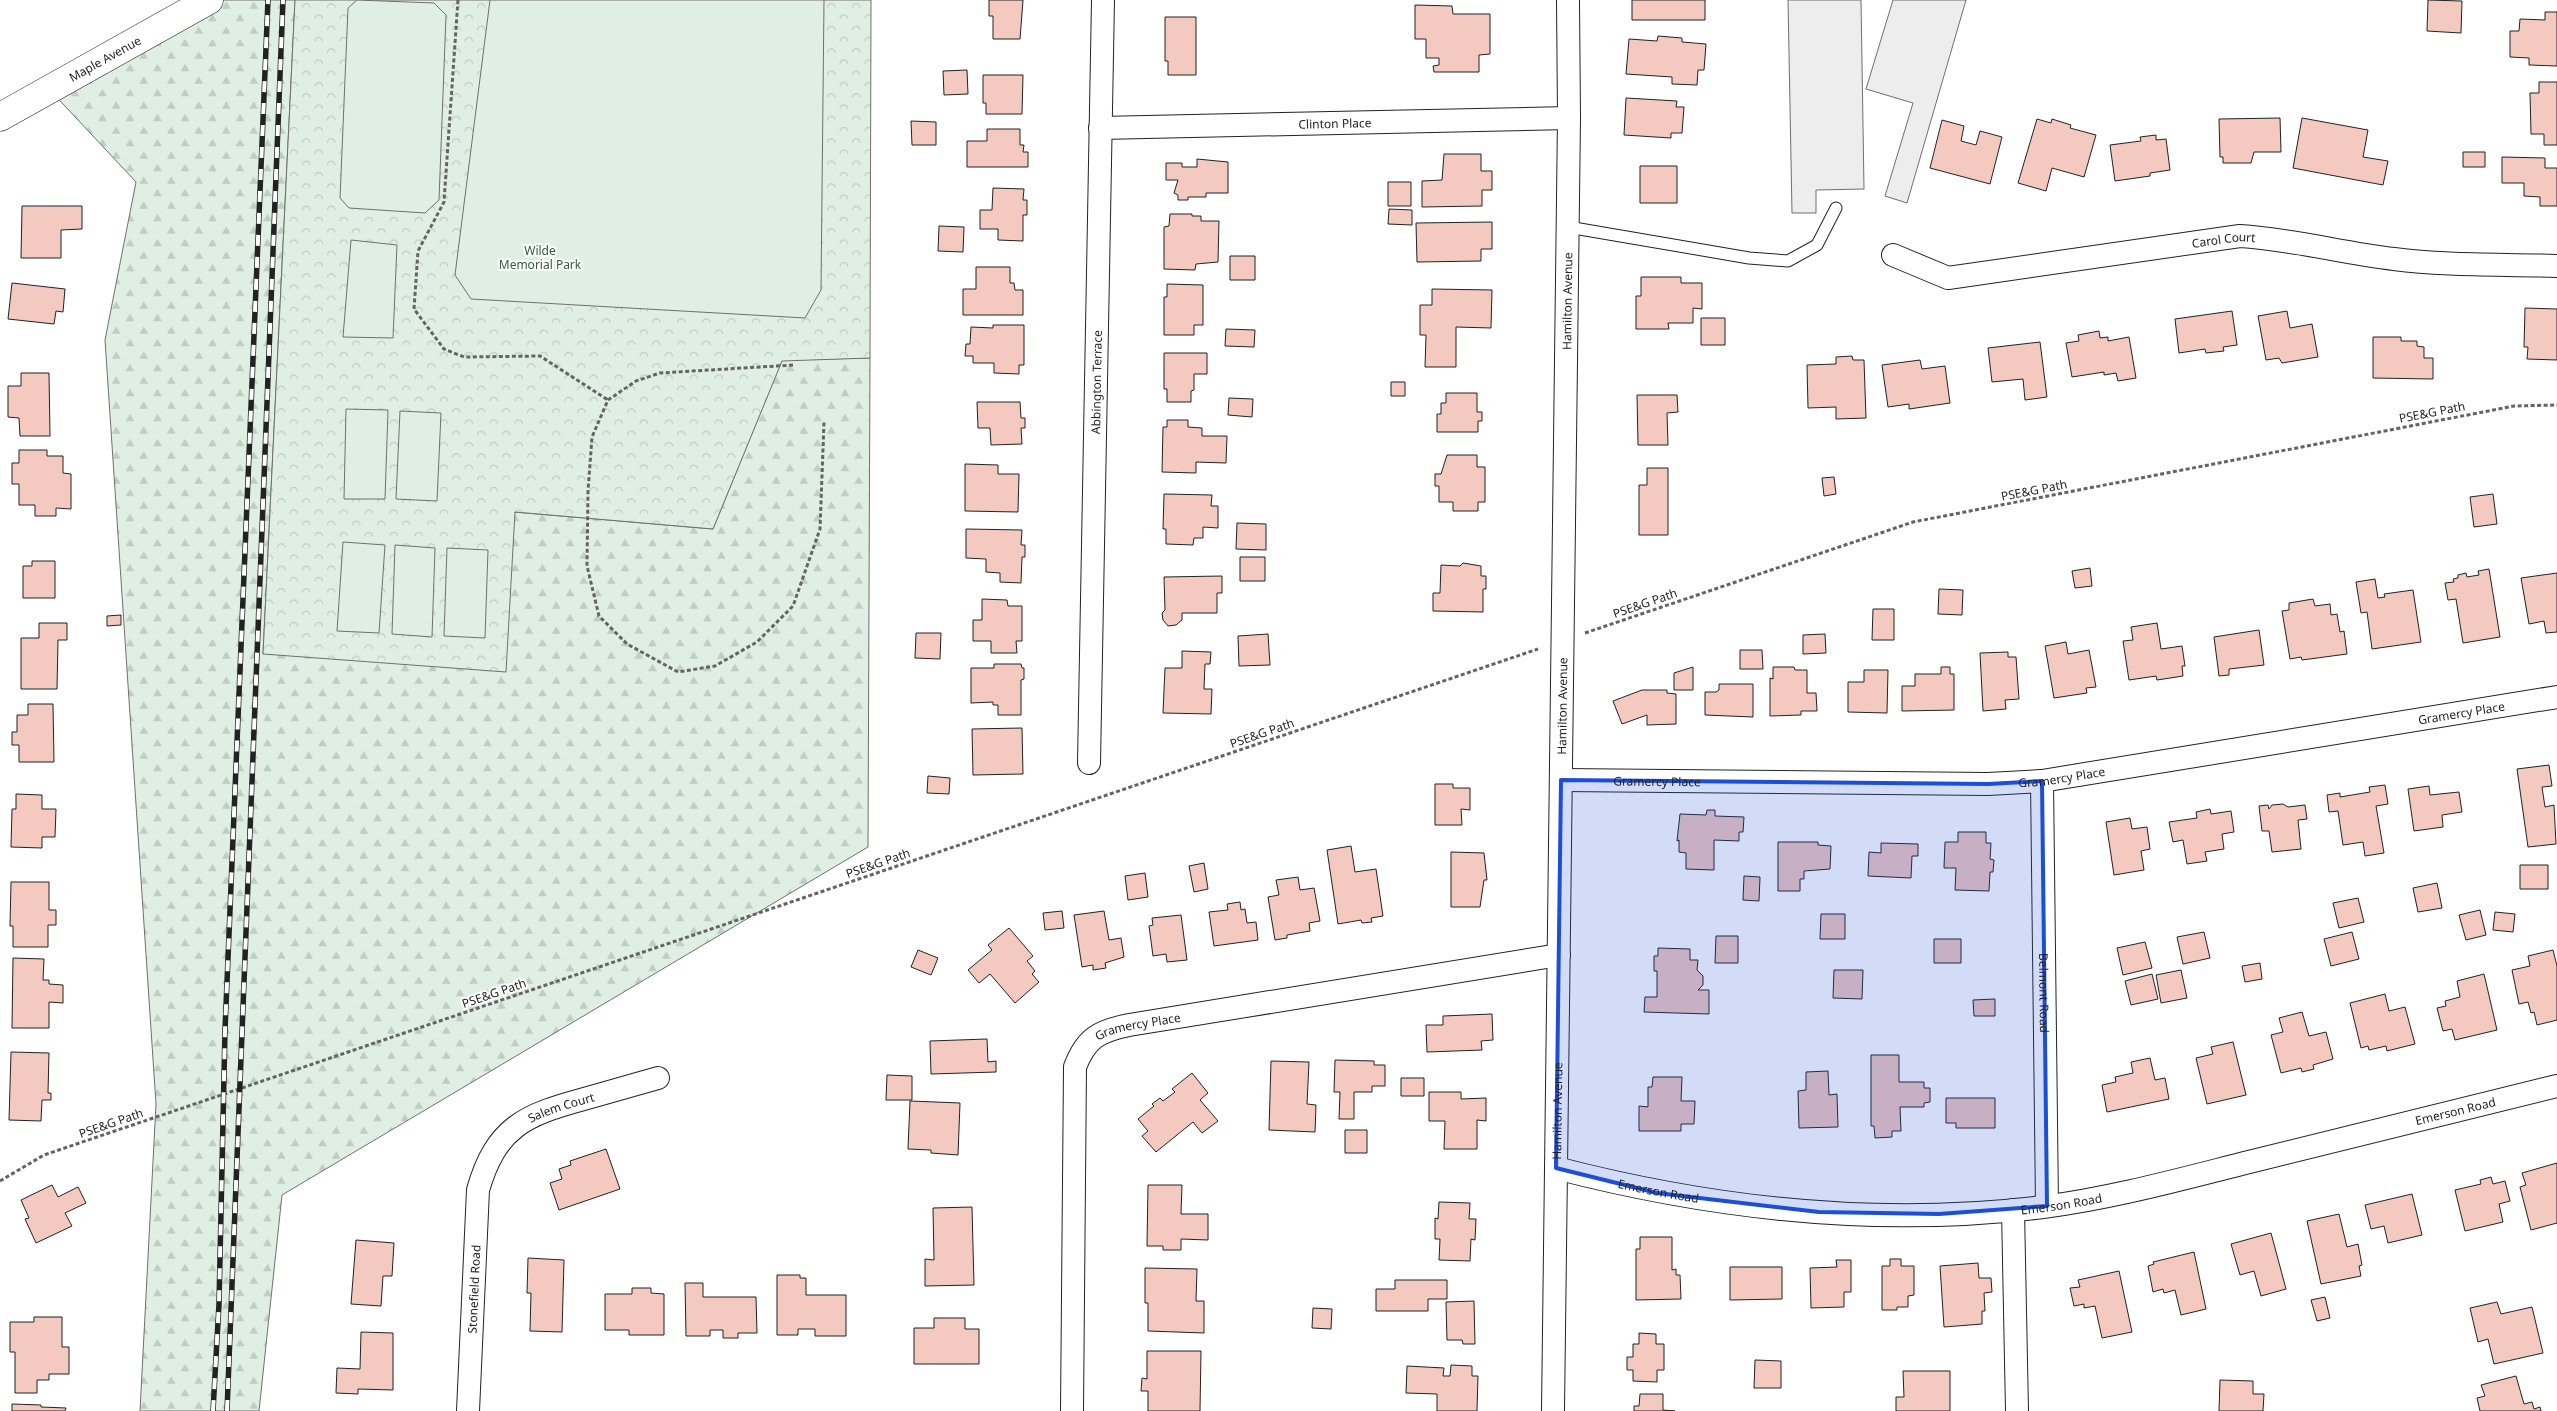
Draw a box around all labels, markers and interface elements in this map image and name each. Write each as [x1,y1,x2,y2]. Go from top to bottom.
street label: Maple Avenue [66,31,144,85]
street label: Clinton Place [1298,114,1372,132]
street label: Carol Court [2191,227,2257,251]
park label: Wilde Memorial Park [499,242,582,273]
street label: Hamilton Avenue [1558,252,1576,350]
street label: Abbington Terrace [1087,330,1105,434]
street label: PSE&G Path [2398,397,2466,427]
street label: PSE&G Path [2000,475,2068,505]
street label: PSE&G Path [1611,584,1679,622]
street label: Hamilton Avenue [1553,657,1571,755]
street label: Gramercy Place [2417,697,2506,728]
street label: PSE&G Path [1228,714,1296,752]
street label: Gramercy Place [2018,762,2106,791]
street label: Gramercy Place [1613,772,1701,790]
street label: PSE&G Path [844,844,912,882]
street label: Belmont Road [2036,953,2053,1033]
street label: PSE&G Path [460,974,528,1012]
street label: Gramercy Place [1091,1008,1182,1044]
street label: Hamilton Avenue [1548,1062,1566,1160]
street label: Salem Court [525,1088,597,1126]
street label: Emerson Road [2413,1093,2497,1129]
street label: PSE&G Path [77,1104,145,1142]
street label: Emerson Road [1616,1175,1700,1206]
street label: Emerson Road [2020,1189,2103,1218]
street label: Stonefield Road [463,1244,484,1334]

